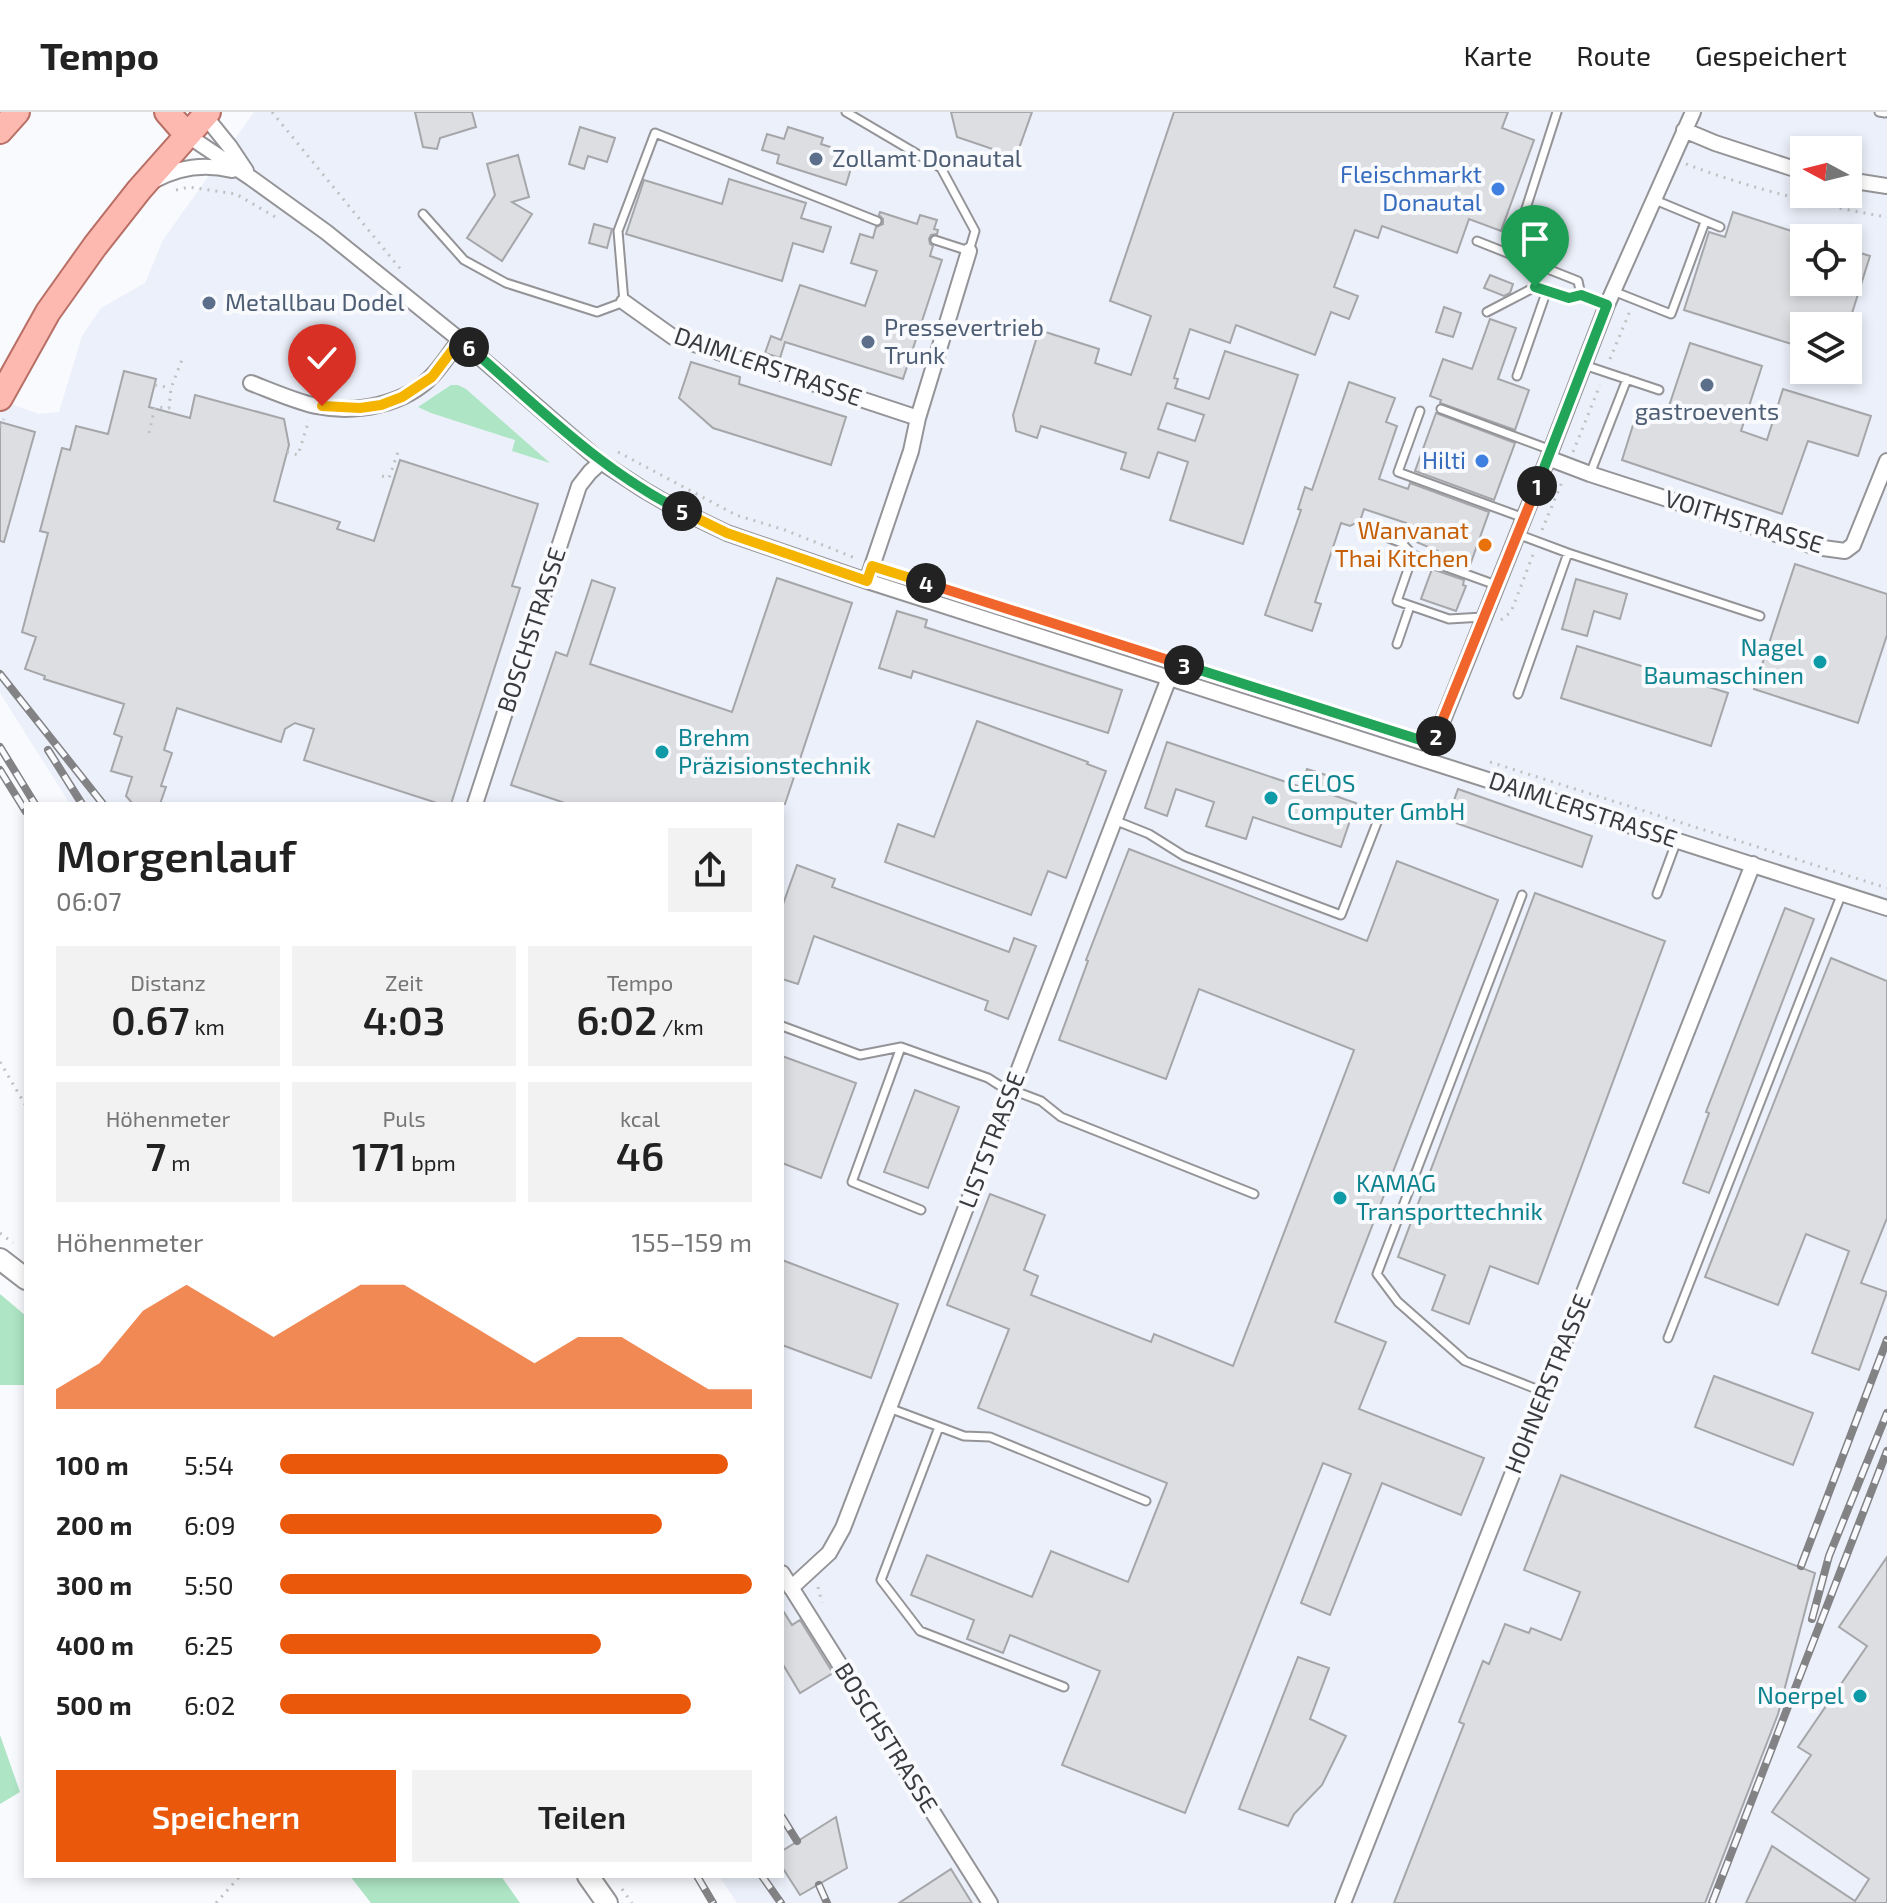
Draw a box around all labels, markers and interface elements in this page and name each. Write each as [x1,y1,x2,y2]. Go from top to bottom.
text: Tempo [40,32,159,78]
text: Karte [1463,38,1532,72]
text: Route [1576,38,1651,72]
text: Gespeichert [1695,38,1847,72]
north arrow [1790,136,1862,208]
map controls [1790,136,1862,384]
place label: Zollamt Donautal [832,143,1022,172]
marker: Zollamt Donautal [807,150,825,168]
place label: Fleischmarkt Donautal [1340,159,1482,216]
marker: Fleischmarkt Donautal [1489,180,1507,198]
pin [1501,205,1569,287]
icon: arrive [1513,217,1557,261]
button: locate [1790,224,1862,296]
place label: Metallbau Dodel [225,287,405,316]
marker: Metallbau Dodel [200,294,218,312]
place label: Pressevertrieb Trunk [884,312,1044,369]
button: layers [1790,312,1862,384]
street label: DAIMLERSTRASSE [671,320,866,411]
pin [288,324,356,406]
pin: 6 [449,327,489,367]
marker: Pressevertrieb Trunk [859,333,877,351]
text: 6 [463,334,475,360]
icon: check [300,336,344,380]
marker: gastroevents [1698,376,1716,394]
place label: gastroevents [1635,396,1779,425]
place label: Hilti [1422,445,1466,474]
marker: Hilti [1473,452,1491,470]
pin: 1 [1517,466,1557,506]
text: 1 [1532,473,1542,499]
street label: VOITHSTRASSE [1662,483,1827,558]
pin: 5 [662,491,702,531]
text: 5 [676,498,688,524]
place label: Wanvanat Thai Kitchen [1335,515,1469,572]
marker: Wanvanat Thai Kitchen [1476,536,1494,554]
street label: BOSCHSTRASSE [490,543,571,716]
pin: 4 [906,563,946,603]
text: 4 [919,570,933,596]
place label: Nagel Baumaschinen [1643,632,1804,689]
pin: 3 [1164,645,1204,685]
text: 3 [1178,652,1190,678]
marker: Nagel Baumaschinen [1811,653,1829,671]
pin: 2 [1416,716,1456,756]
place label: Brehm Präzisionstechnik [678,722,871,779]
text: 2 [1430,723,1442,749]
marker: Brehm Präzisionstechnik [653,743,671,761]
street label: DAIMLERSTRASSE [1486,764,1681,853]
place label: CELOS Computer GmbH [1287,768,1465,825]
marker: CELOS Computer GmbH [1262,789,1280,807]
text: Morgenlauf [56,828,296,881]
button: share [668,828,752,912]
text: 06:07 [56,885,122,916]
text: Distanz [130,969,206,995]
text: Zeit [385,969,423,995]
text: Tempo [607,969,673,995]
text: 0.67 [111,995,190,1043]
text: 4:03 [363,995,445,1043]
text: 6:02 [576,995,657,1043]
text: km [190,1013,225,1039]
text: /km [657,1013,704,1039]
street label: LISTSTRASSE [951,1067,1030,1212]
text: Höhenmeter [106,1105,230,1131]
text: Puls [382,1105,426,1131]
text: kcal [620,1105,660,1131]
text: 7 [145,1131,166,1179]
text: 171 [352,1131,406,1179]
text: 46 [616,1131,664,1179]
text: m [166,1149,191,1175]
text: bpm [406,1149,456,1175]
place label: KAMAG Transporttechnik [1356,1168,1543,1225]
marker: KAMAG Transporttechnik [1331,1189,1349,1207]
text: Höhenmeter [56,1226,203,1257]
text: 155–159 m [631,1226,752,1257]
street label: HOHNERSTRASSE [1497,1290,1596,1477]
text: 100 m [56,1449,129,1480]
text: 5:54 [184,1449,234,1480]
text: 200 m [56,1509,132,1540]
text: 6:09 [184,1509,236,1540]
text: 300 m [56,1569,132,1600]
text: 5:50 [184,1569,234,1600]
text: 400 m [56,1629,134,1660]
text: 6:25 [184,1629,234,1660]
street label: BOSCHSTRASSE [830,1657,945,1818]
place label: Noerpel [1757,1680,1844,1709]
marker: Noerpel [1851,1687,1869,1705]
text: 500 m [56,1689,132,1720]
text: 6:02 [184,1689,235,1720]
button: Speichern [56,1770,396,1862]
button: Teilen [412,1770,752,1862]

